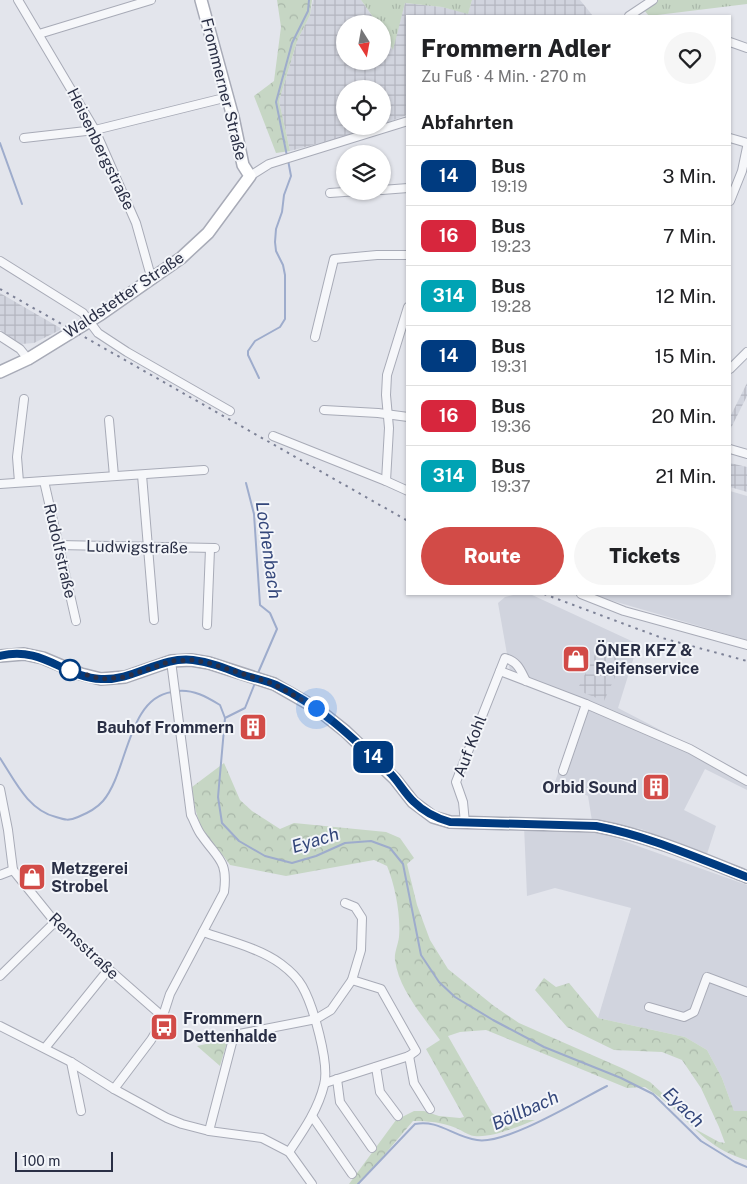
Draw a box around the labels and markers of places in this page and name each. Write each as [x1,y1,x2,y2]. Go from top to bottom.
place label: ÖNER KFZ & Reifenservice [595,639,699,678]
shop icon: ÖNER KFZ & Reifenservice [561,644,591,674]
unlabelled marker [59,659,81,681]
building icon: Bauhof Frommern [238,712,268,742]
place label: Bauhof Frommern [96,718,234,737]
building icon: Orbid Sound [641,772,671,802]
place label: Orbid Sound [542,778,637,797]
place label: Metzgerei Strobel [51,859,128,896]
shop icon: Metzgerei Strobel [17,862,47,892]
place label: Frommern Dettenhalde [183,1009,277,1046]
bus stop icon: Frommern Dettenhalde [149,1012,179,1042]

